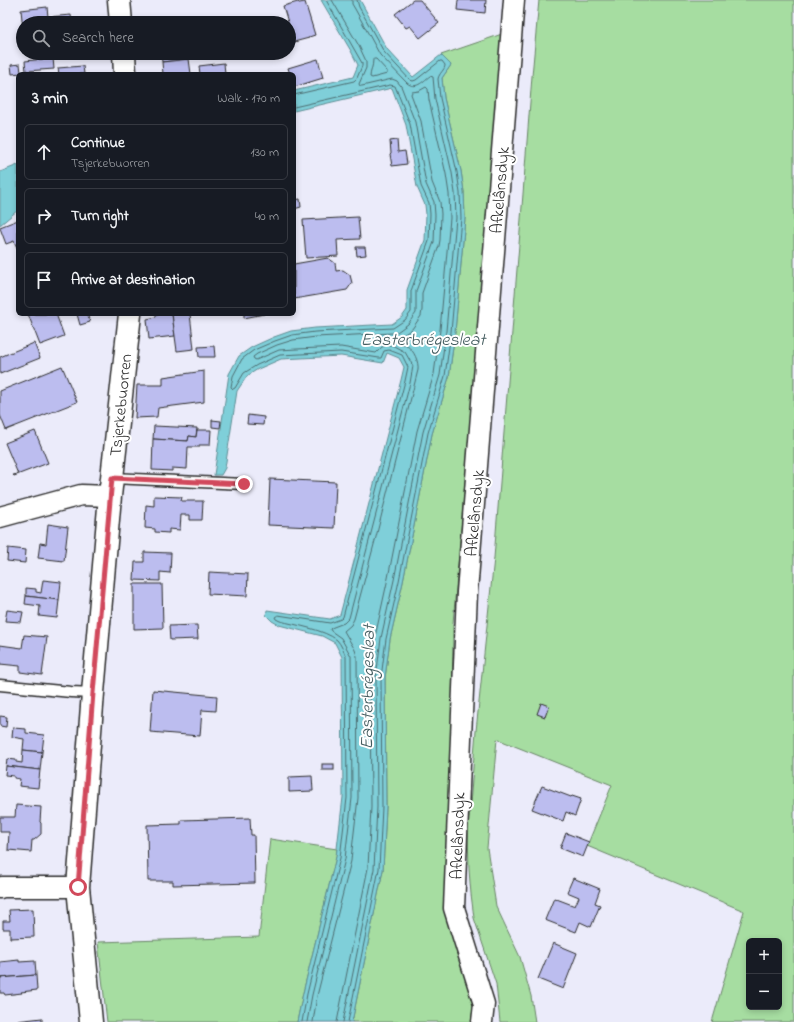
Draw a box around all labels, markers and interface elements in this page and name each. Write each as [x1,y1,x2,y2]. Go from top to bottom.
search box [16,16,296,60]
icon: search [30,27,52,49]
text: Search here [62,27,134,49]
text: 3 min [32,86,68,111]
text: Walk · 170 m [217,89,280,108]
text: Continue [71,132,125,154]
icon: ahead [33,141,55,163]
text: 130 m [251,143,279,162]
street label: Afkelânsdyk [484,145,518,235]
text: Tsjerkebuorren [71,154,150,173]
icon: right [33,205,55,227]
text: Turn right [71,205,129,227]
text: 40 m [255,207,279,226]
icon: arrive [33,269,55,291]
text: Arrive at destination [71,269,195,291]
water label: Easterbrégesleat [361,328,487,354]
street label: Tsjerkebuorren [104,353,139,458]
street label: Afkelânsdyk [459,468,493,558]
route end [235,475,253,493]
water label: Easterbrégesleat [355,622,383,750]
street label: Afkelânsdyk [444,791,474,880]
route start [69,878,87,896]
map controls [746,938,782,1010]
button: + [746,938,782,974]
button: − [746,974,782,1010]

